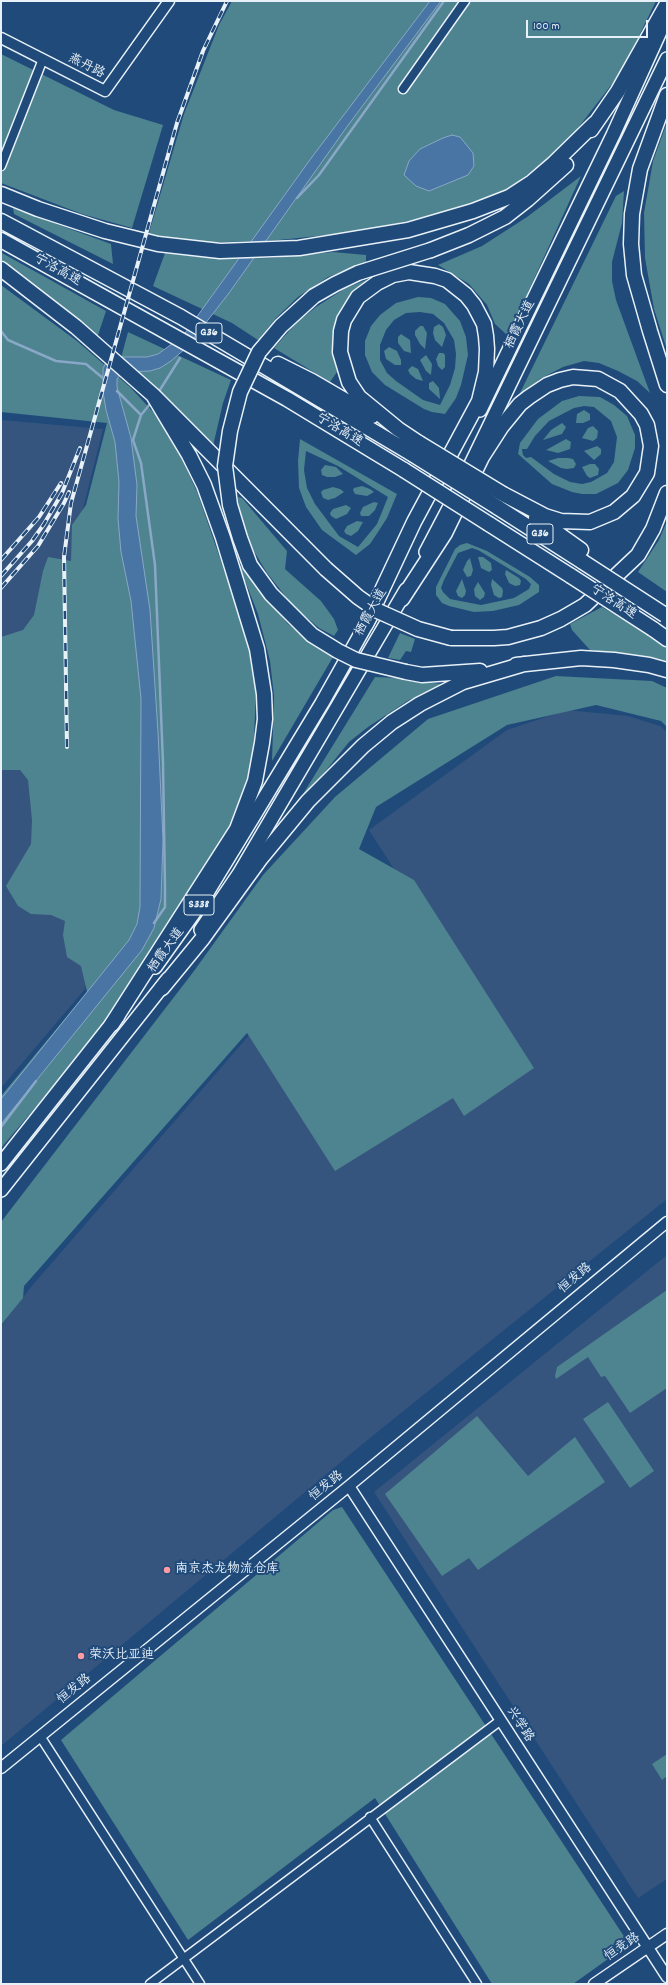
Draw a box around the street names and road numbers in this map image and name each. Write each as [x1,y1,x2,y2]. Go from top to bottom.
street label: 燕丹路 [65,51,107,83]
street label: 宁洛高速 [30,252,84,290]
street label: 栖霞大道 [503,298,539,352]
road number: G36 [196,323,222,343]
street label: 宁洛高速 [313,411,365,451]
road number: G36 [527,524,553,544]
street label: 宁洛高速 [587,582,639,624]
street label: 栖霞大道 [353,586,391,640]
road number: S338 [184,895,214,915]
street label: 栖霞大道 [145,925,189,977]
street label: 恒发路 [556,1260,596,1298]
street label: 恒发路 [307,1469,347,1505]
street label: 恒发路 [55,1672,95,1708]
street label: 兴学路 [502,1704,536,1746]
street label: 恒竞路 [602,1931,644,1965]

